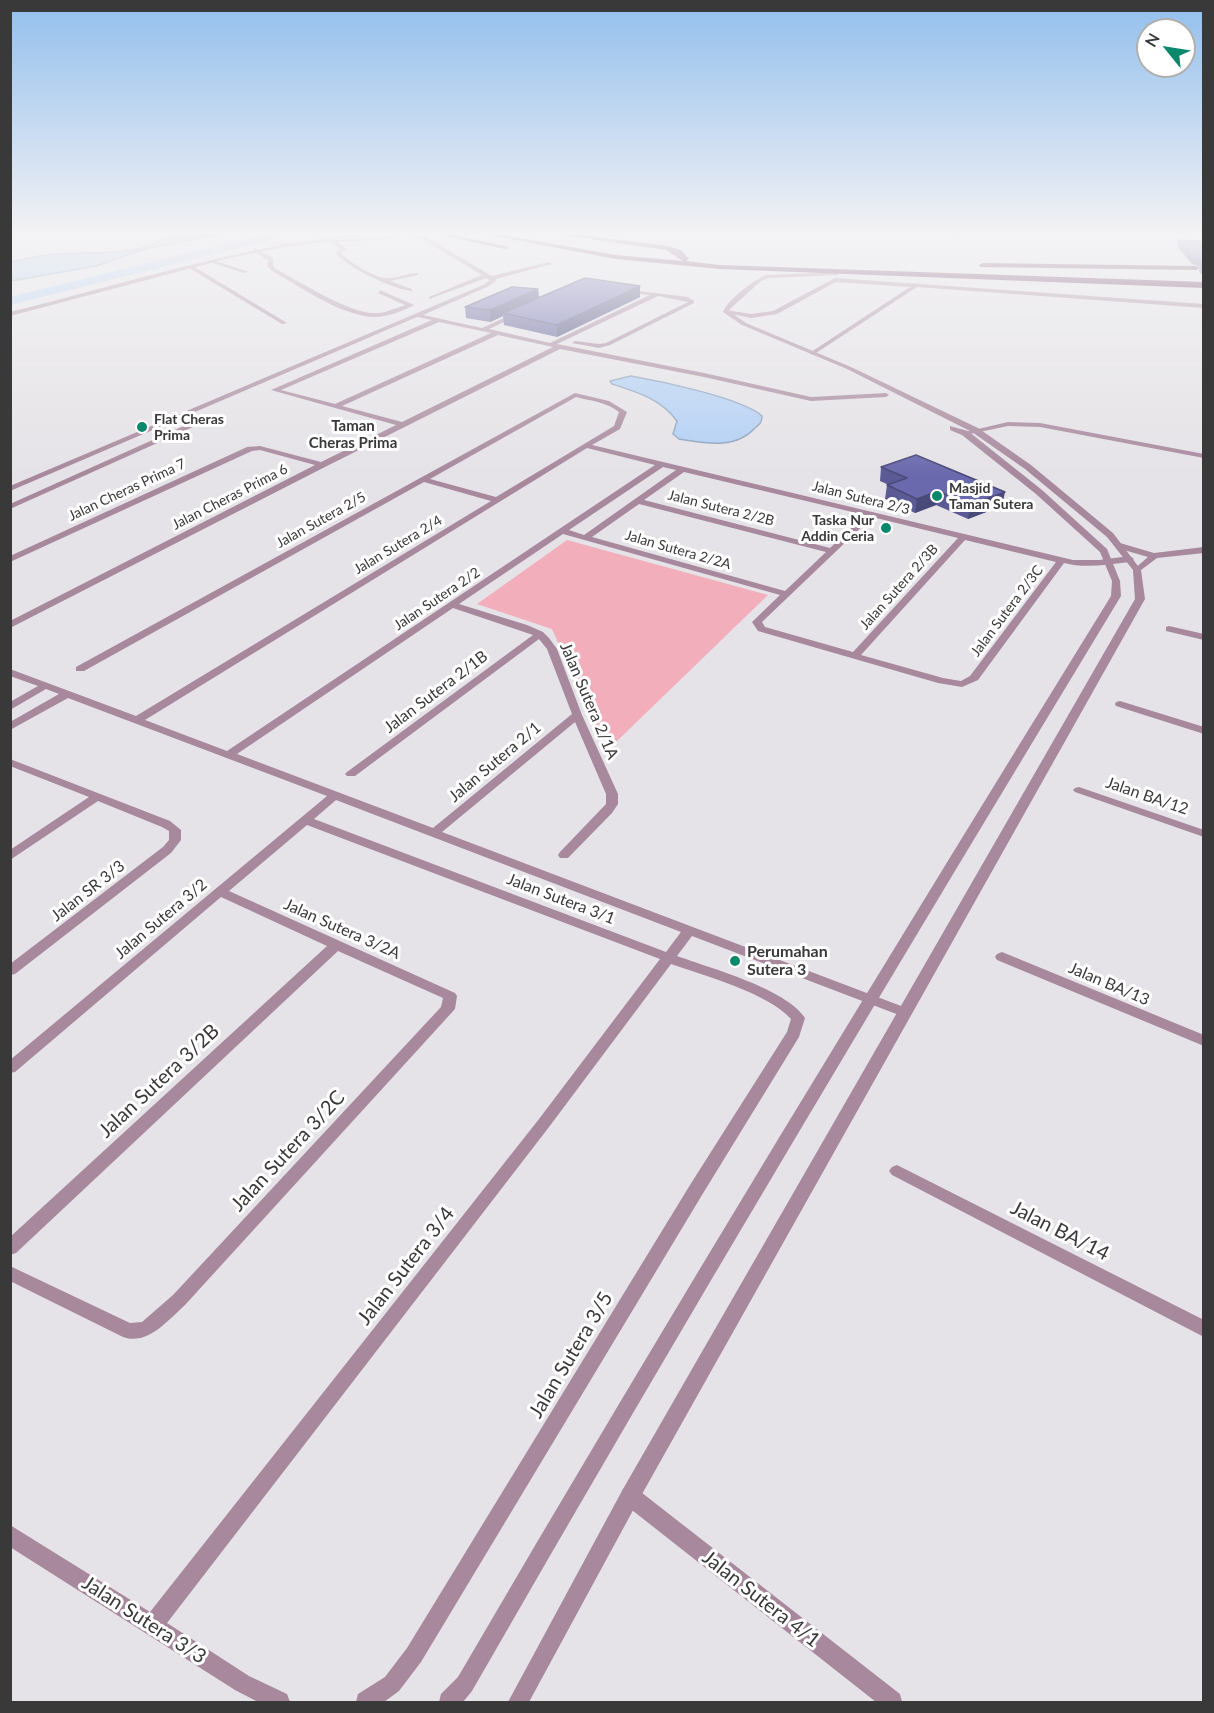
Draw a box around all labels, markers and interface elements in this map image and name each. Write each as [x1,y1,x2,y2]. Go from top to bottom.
north arrow [1136,18,1196,78]
text: N [1140,30,1163,50]
place label: Flat Cheras Prima [154,411,224,443]
district label: Taman Cheras Prima [309,417,397,452]
marker: Flat Cheras Prima [135,420,149,434]
street label: Jalan Cheras Prima 7 [66,455,188,525]
street label: Jalan Cheras Prima 6 [169,461,291,533]
street label: Jalan Sutera 2/3 [810,478,912,518]
place label: Masjid Taman Sutera [949,480,1033,512]
street label: Jalan Sutera 2/2B [666,487,776,529]
street label: Jalan Sutera 2/5 [273,488,369,552]
marker: Masjid Taman Sutera [930,489,944,503]
street label: Jalan Sutera 2/4 [351,512,445,578]
place label: Taska Nur Addin Ceria [801,512,874,544]
marker: Taska Nur Addin Ceria [879,521,893,535]
street label: Jalan Sutera 2/2A [623,527,733,573]
street label: Jalan Sutera 2/3B [856,541,942,633]
street label: Jalan Sutera 2/3C [967,562,1047,660]
street label: Jalan Sutera 2/2 [391,564,483,634]
street label: Jalan Sutera 2/1A [556,640,622,762]
street label: Jalan Sutera 2/1B [380,647,492,737]
street label: Jalan Sutera 2/1 [445,718,545,806]
street label: Jalan BA/12 [1103,773,1191,819]
street label: Jalan SR 3/3 [48,856,128,926]
street label: Jalan Sutera 3/1 [504,870,618,928]
street label: Jalan Sutera 3/2 [111,875,211,963]
street label: Jalan Sutera 3/2A [281,895,403,963]
place label: Perumahan Sutera 3 [747,942,828,980]
marker: Perumahan Sutera 3 [728,954,742,968]
street label: Jalan BA/13 [1066,958,1152,1010]
street label: Jalan Sutera 3/2B [94,1019,224,1143]
street label: Jalan Sutera 3/2C [226,1086,350,1216]
street label: Jalan BA/14 [1007,1196,1113,1266]
street label: Jalan Sutera 3/4 [353,1202,459,1330]
street label: Jalan Sutera 3/5 [524,1288,618,1422]
street label: Jalan Sutera 4/1 [697,1546,825,1652]
street label: Jalan Sutera 3/3 [78,1571,210,1669]

